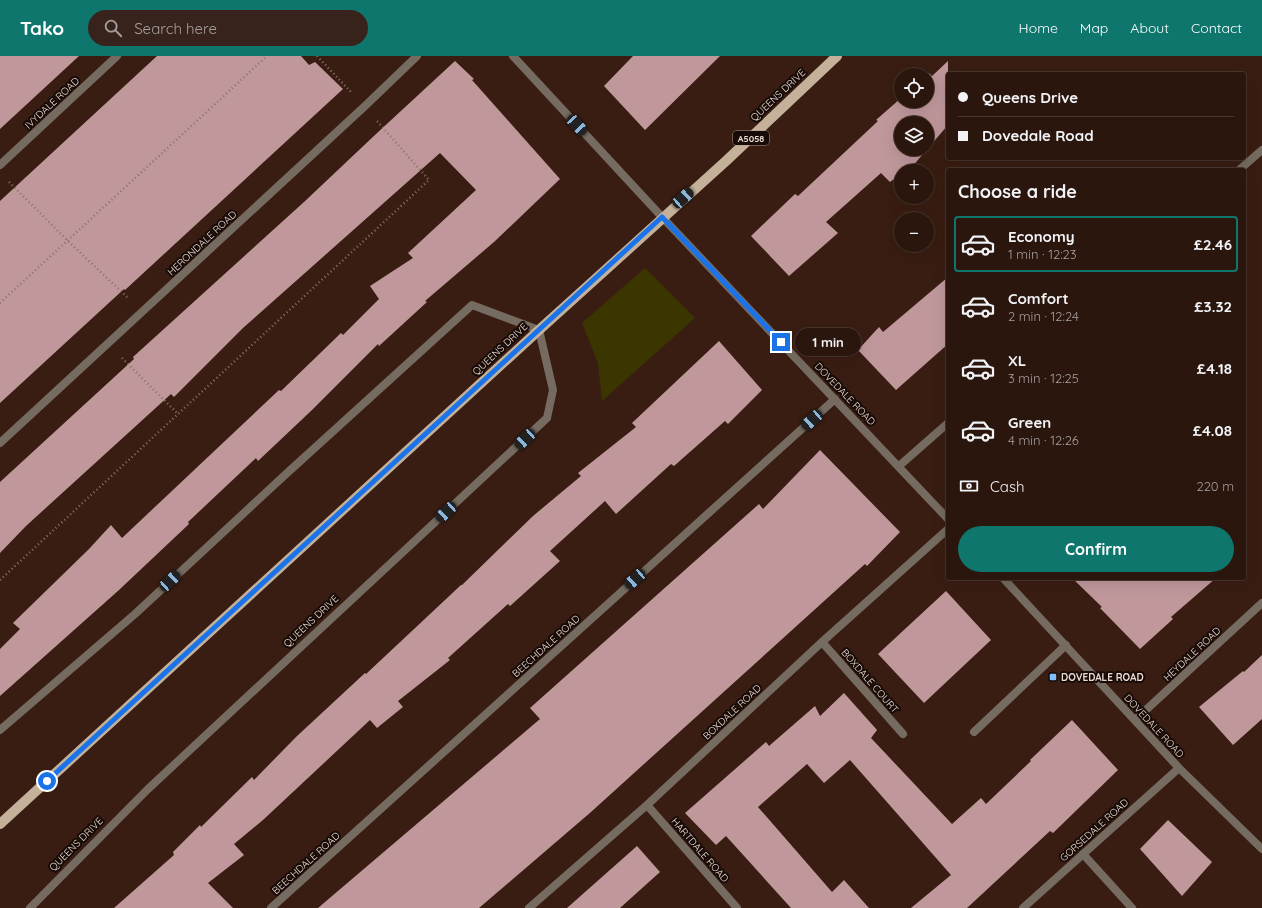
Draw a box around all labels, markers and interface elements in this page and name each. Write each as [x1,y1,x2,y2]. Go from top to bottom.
search box [88,10,368,46]
text: Tako [20,16,64,40]
icon: search [102,17,124,39]
text: Search here [134,19,217,38]
text: Home [1019,19,1058,37]
text: Map [1080,19,1108,37]
text: About [1130,19,1169,37]
text: Contact [1191,19,1242,37]
street label: QUEENS DRIVE [748,66,808,124]
map controls [894,68,934,252]
button: locate [894,68,934,108]
street label: IVYDALE ROAD [22,74,82,132]
text: Queens Drive [982,88,1078,107]
car [564,112,590,138]
button: layers [894,116,934,156]
text: Dovedale Road [982,126,1094,145]
road number: A5058 [733,131,769,145]
button: + [894,164,934,204]
text: Choose a ride [958,180,1077,203]
car [670,186,696,210]
street label: HERONDALE ROAD [165,208,239,278]
button: − [894,212,934,252]
icon: car [960,226,996,262]
text: Economy [1008,227,1075,246]
text: £2.46 [1194,235,1232,254]
text: 1 min · 12:23 [1008,246,1077,262]
icon: car [960,288,996,324]
text: Comfort [1008,289,1069,308]
text: £3.32 [1194,297,1232,316]
text: 2 min · 12:24 [1008,308,1079,324]
street label: QUEENS DRIVE [470,320,530,378]
callout: 1 min [795,328,861,356]
route end [772,333,790,351]
text: 1 min [812,334,844,350]
icon: car [960,350,996,386]
text: XL [1008,351,1026,370]
text: £4.18 [1197,359,1232,378]
street label: DOVEDALE ROAD [812,360,878,428]
text: 3 min · 12:25 [1008,370,1079,386]
car [799,408,825,432]
icon: car [960,412,996,448]
text: Green [1008,413,1051,432]
text: £4.08 [1193,421,1232,440]
car [512,426,538,452]
text: 4 min · 12:26 [1008,432,1079,448]
icon: cash [958,475,980,497]
text: Cash [990,477,1024,496]
text: 220 m [1196,478,1234,494]
car [433,499,459,525]
button: Confirm [958,526,1234,572]
car [622,567,648,591]
car [157,568,183,594]
street label: QUEENS DRIVE [281,592,341,650]
street label: BEECHDALE ROAD [509,612,583,680]
street label: HEYDALE ROAD [1161,624,1223,684]
street label: BOXDALE COURT [838,646,902,716]
place label: DOVEDALE ROAD [1061,671,1144,684]
marker: DOVEDALE ROAD [1048,672,1058,682]
street label: BOXDALE ROAD [700,682,764,742]
street label: DOVEDALE ROAD [1121,691,1187,761]
route start [38,772,56,790]
street label: GORSEDALE ROAD [1057,796,1131,864]
street label: QUEENS DRIVE [46,814,106,874]
street label: HARTDALE ROAD [668,815,732,885]
street label: BEECHDALE ROAD [269,829,343,897]

